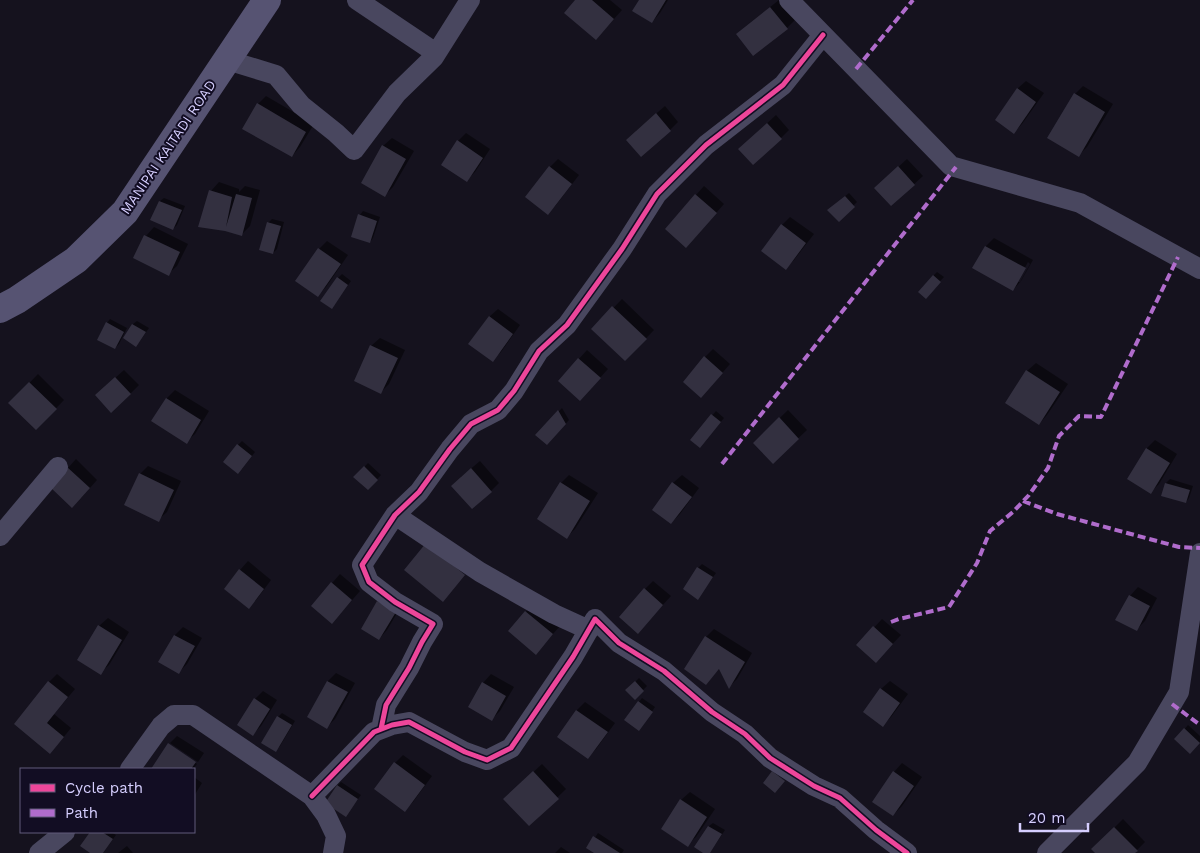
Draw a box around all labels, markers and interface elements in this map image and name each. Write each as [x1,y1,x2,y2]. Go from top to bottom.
street label: MANIPAI KAITADI ROAD [117,77,219,217]
legend [20,768,195,833]
text: Cycle path [65,779,143,797]
scale bar [1020,800,1088,832]
text: Path [65,804,98,822]
text: 20 m [1028,809,1066,827]

